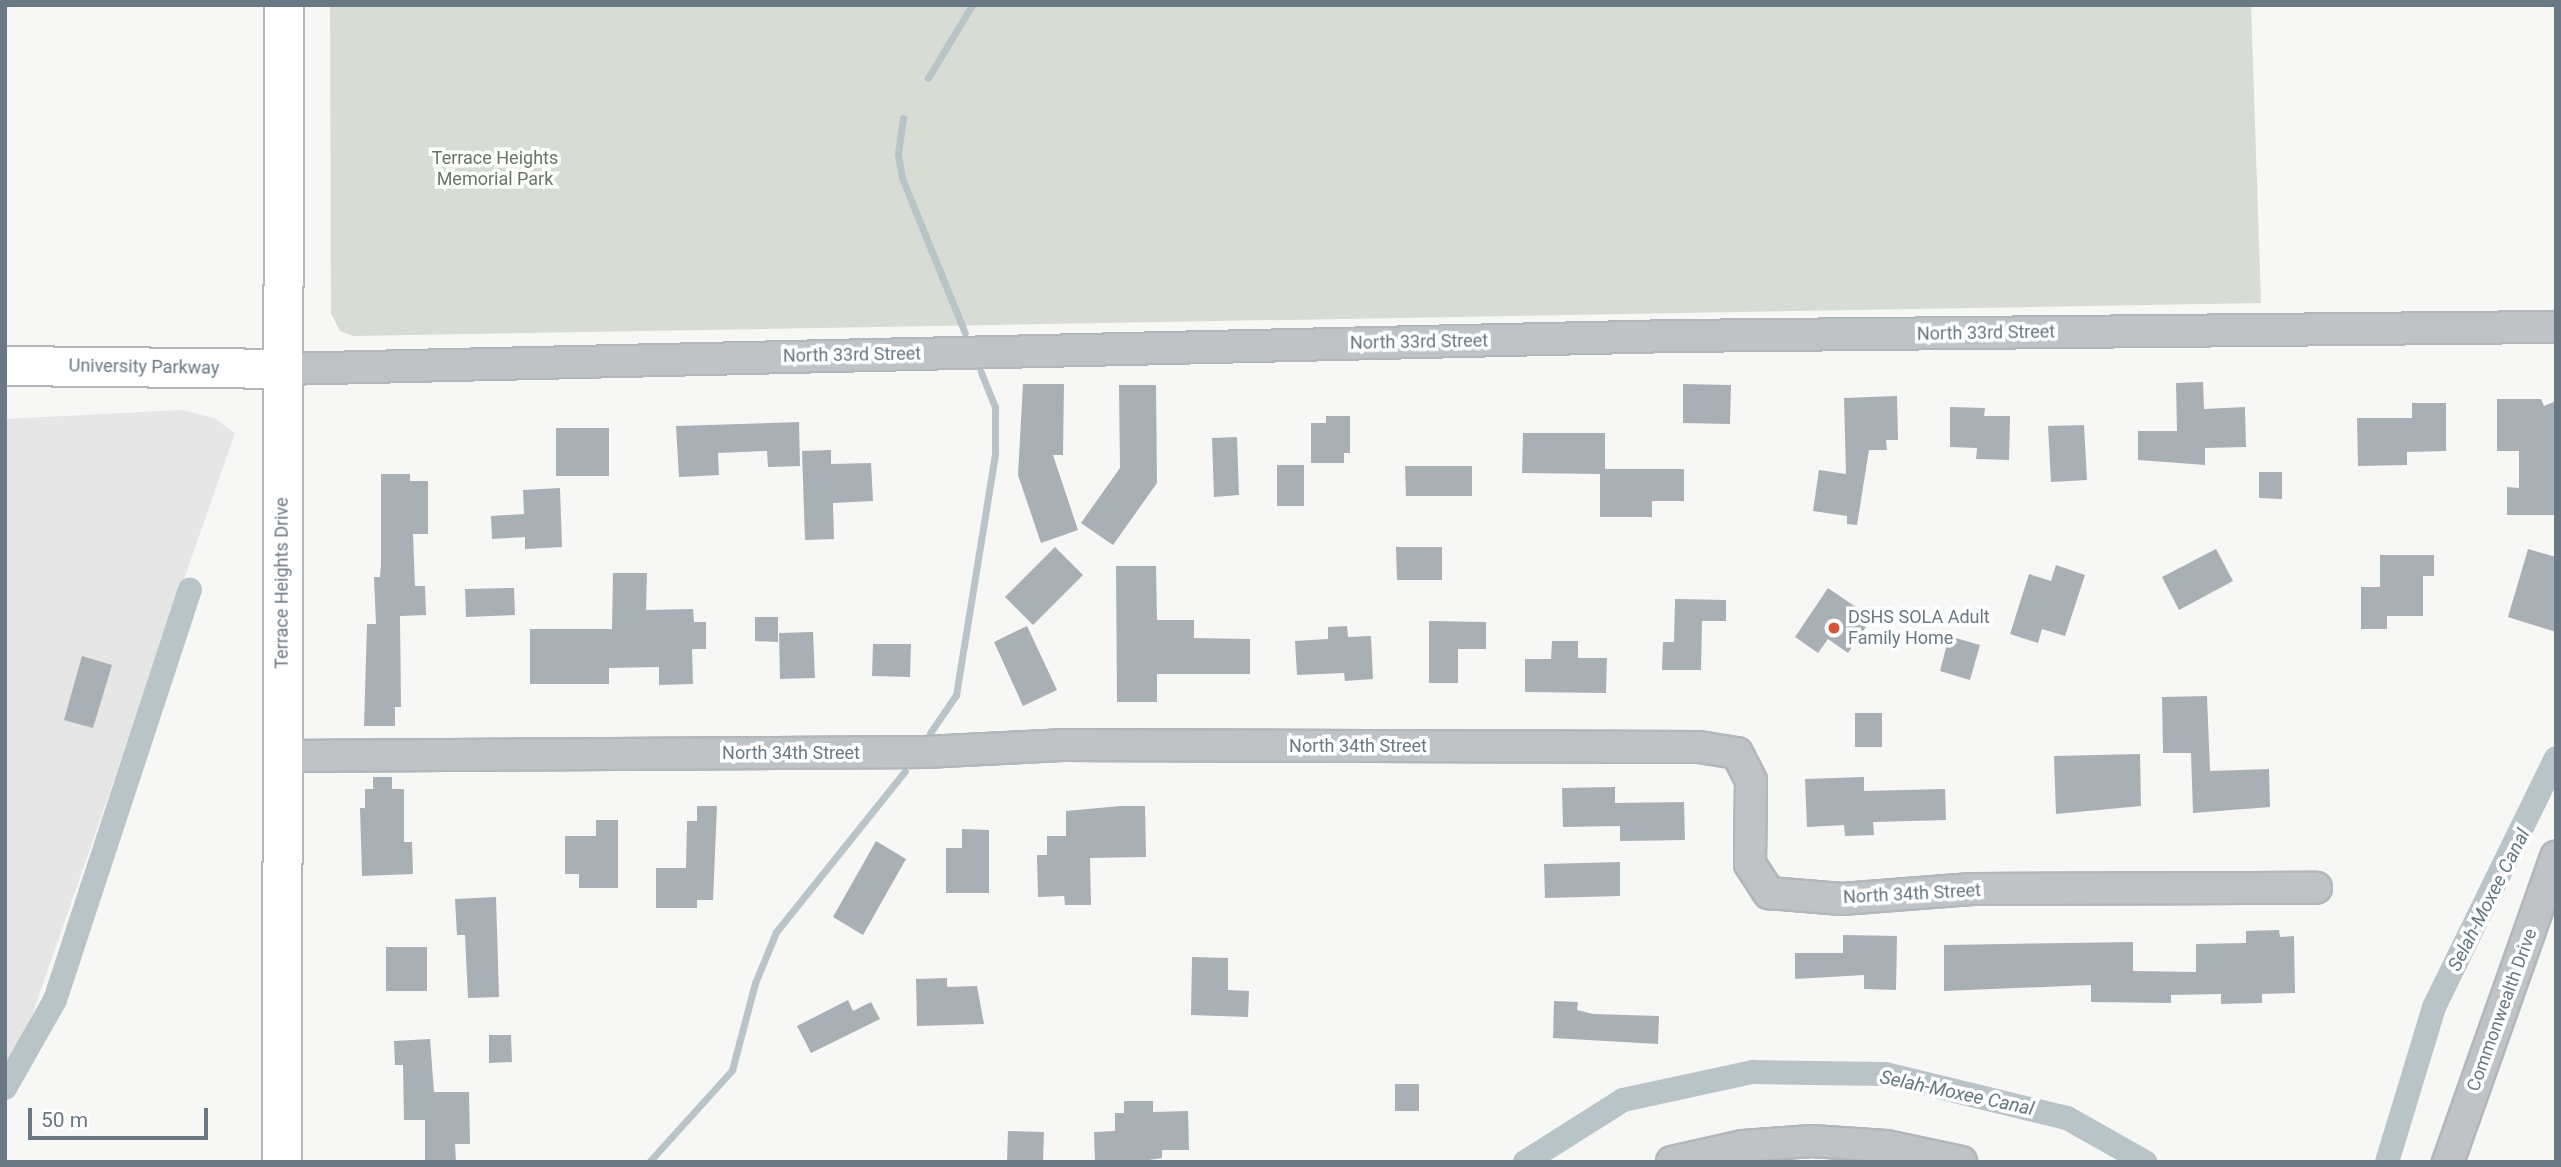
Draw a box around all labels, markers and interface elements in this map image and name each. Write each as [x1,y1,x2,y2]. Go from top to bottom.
park label: Terrace Heights Memorial Park [432,148,558,190]
street label: North 33rd Street [1917,321,2055,345]
street label: North 33rd Street [1350,330,1488,354]
street label: North 33rd Street [783,343,921,367]
street label: University Parkway [68,355,220,379]
street label: Terrace Heights Drive [271,497,293,669]
place label: DSHS SOLA Adult Family Home [1848,607,1990,650]
marker: DSHS SOLA Adult Family Home [1826,620,1842,636]
street label: North 34th Street [1289,735,1427,757]
street label: North 34th Street [722,742,860,764]
water label: Selah-Moxee Canal [2443,825,2535,975]
street label: North 34th Street [1843,880,1981,908]
street label: Commonwealth Drive [2462,926,2542,1094]
water label: Selah-Moxee Canal [1878,1066,2036,1120]
scale bar [32,1094,212,1138]
text: 50 m [41,1108,88,1132]

